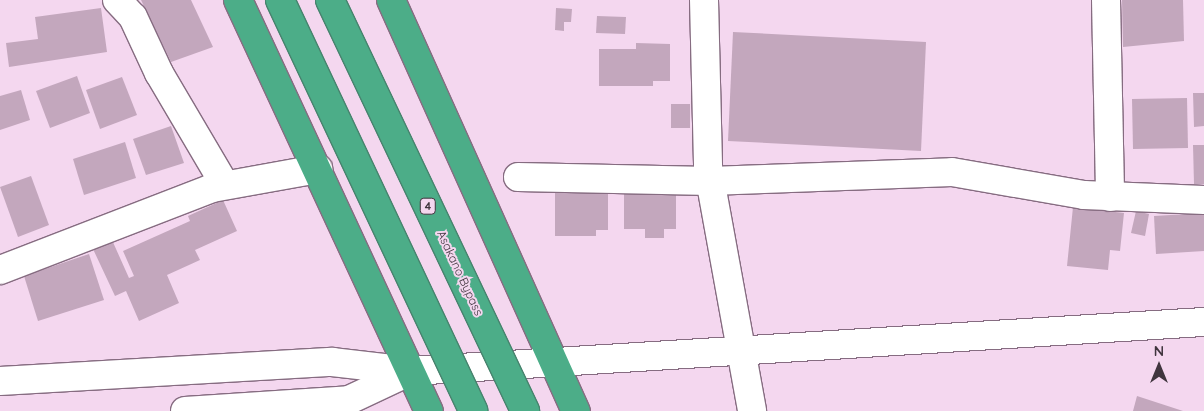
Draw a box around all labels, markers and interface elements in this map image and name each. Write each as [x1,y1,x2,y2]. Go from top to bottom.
road number: 4 [419,198,437,215]
street label: Asakano Bypass [434,228,486,318]
north arrow [1134,341,1184,391]
text: N [1154,342,1164,360]

